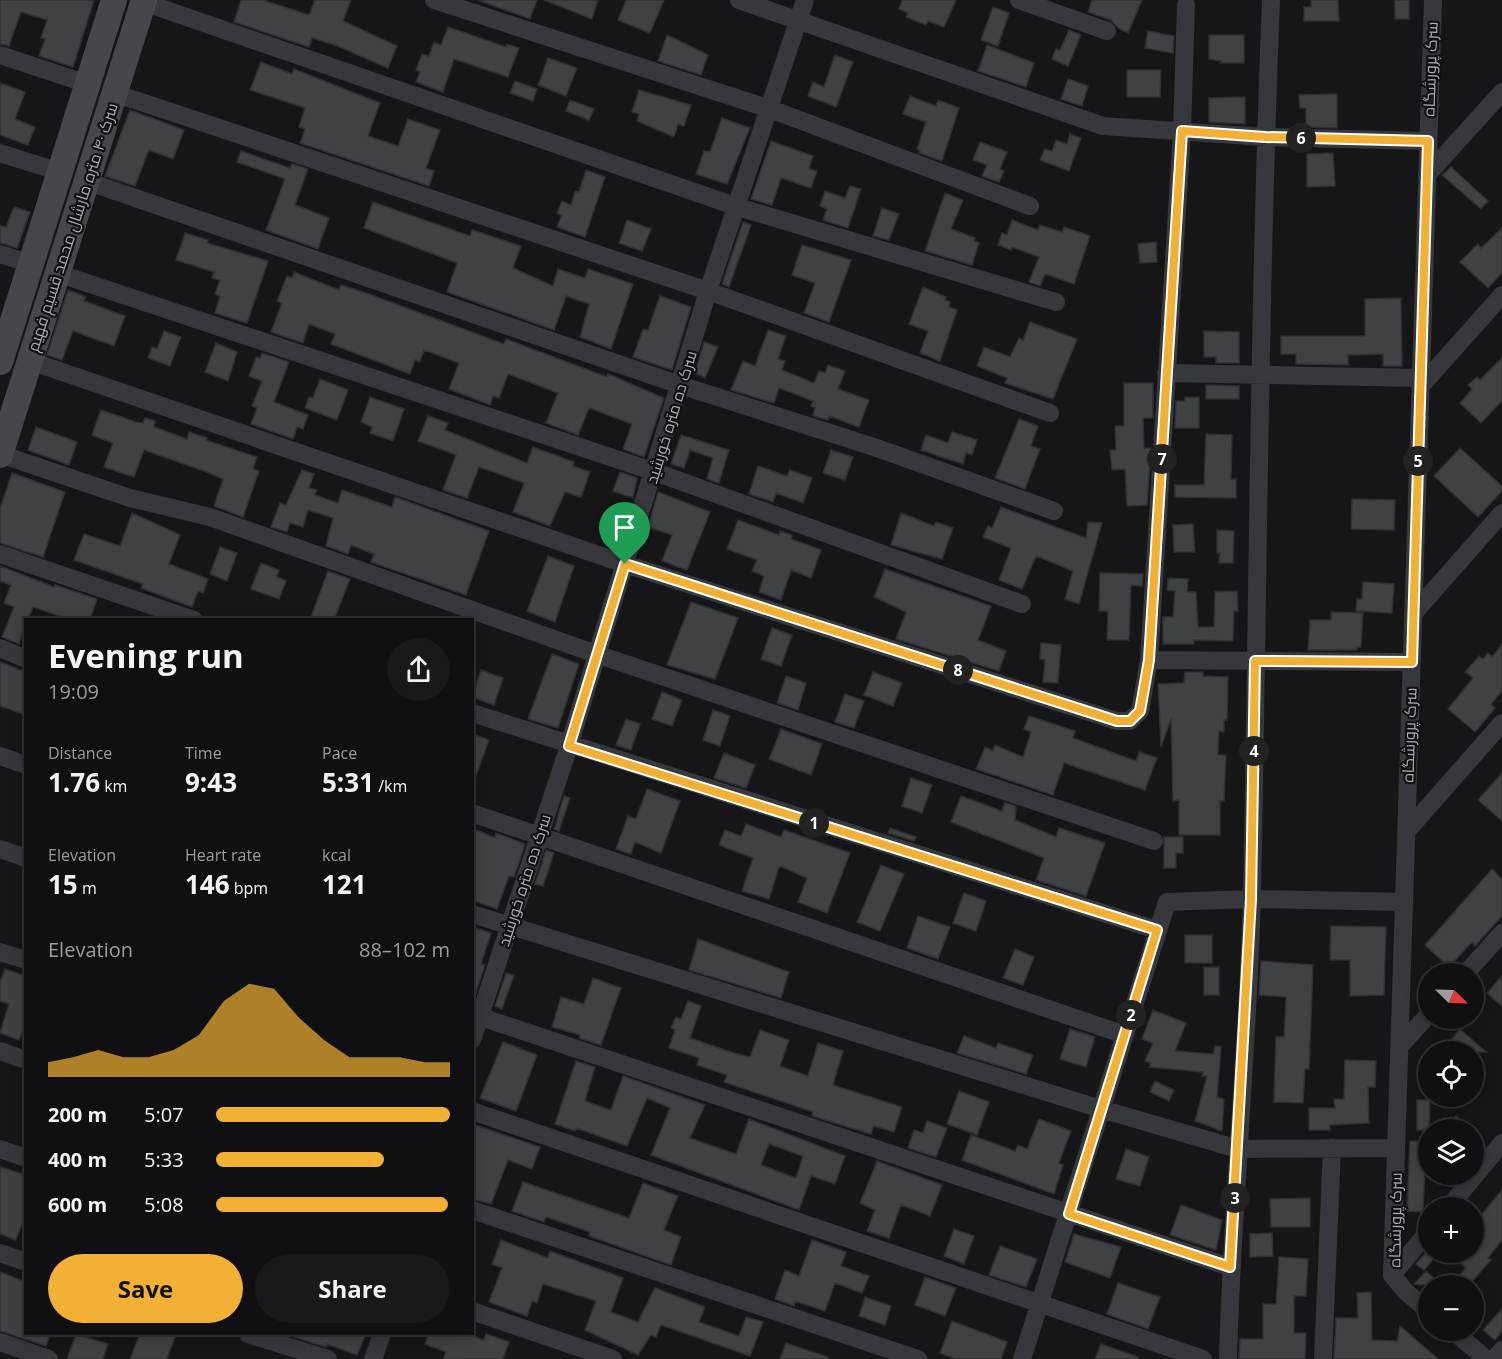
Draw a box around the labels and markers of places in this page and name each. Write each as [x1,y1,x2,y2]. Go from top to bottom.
pin: 6 [1286,123,1316,153]
pin: 7 [1147,444,1177,474]
pin: 5 [1403,446,1433,476]
pin [599,502,650,564]
pin: 8 [943,655,973,685]
pin: 4 [1239,736,1269,766]
pin: 1 [799,808,829,838]
pin: 2 [1116,1000,1146,1030]
pin: 3 [1220,1183,1250,1213]

